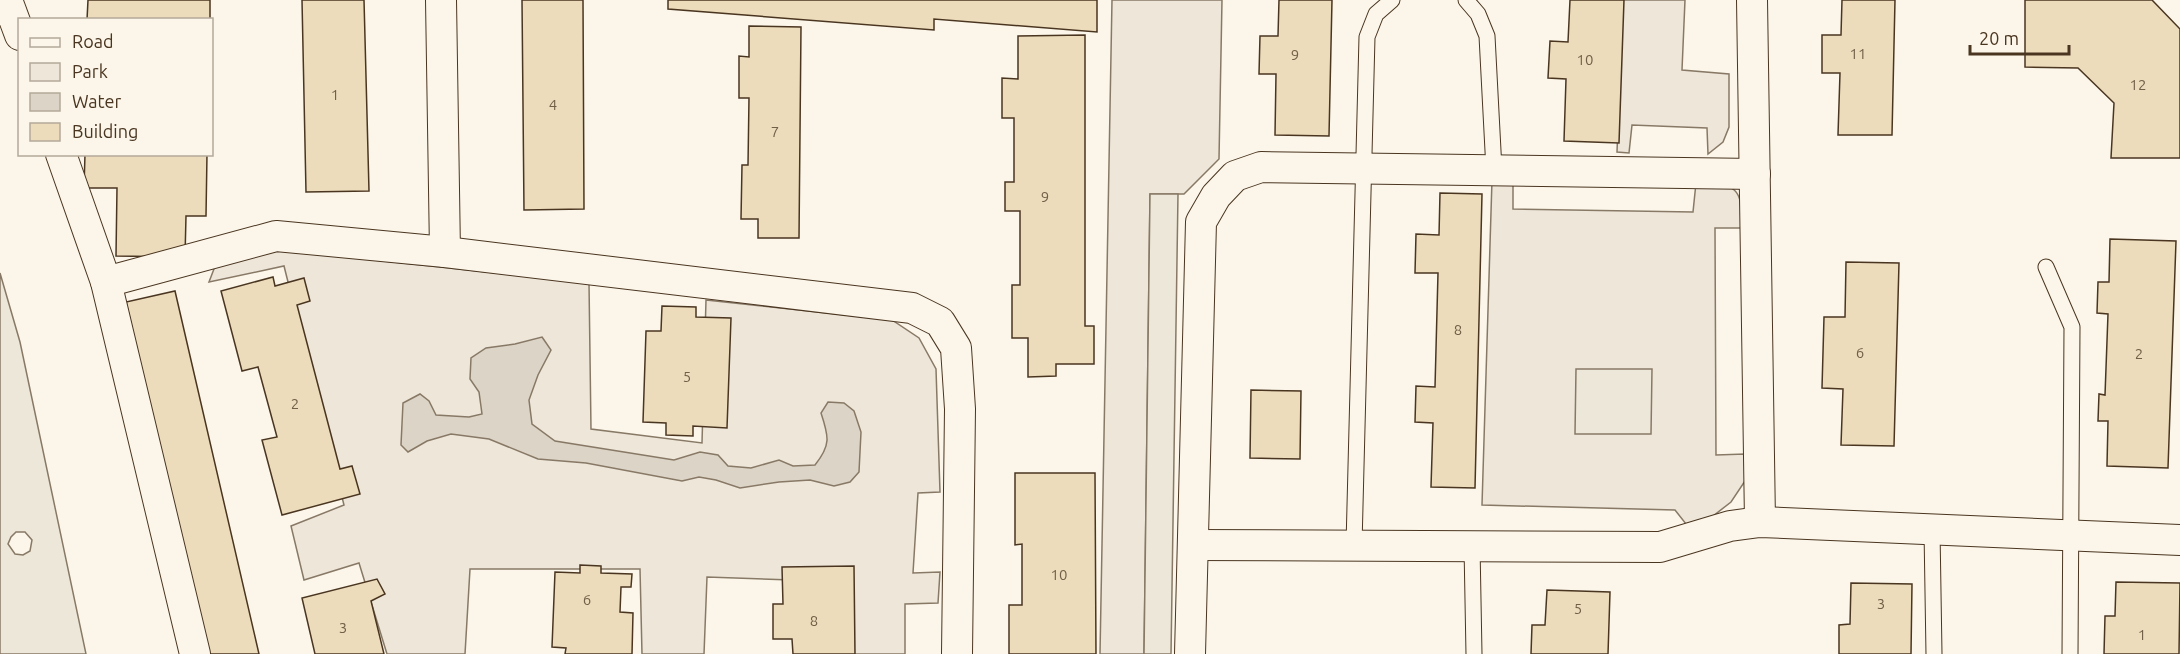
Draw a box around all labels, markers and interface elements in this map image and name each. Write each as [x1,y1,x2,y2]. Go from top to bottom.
legend [18,18,213,156]
scale bar [1970,18,2069,56]
text: 20 m [1979,28,2019,48]
text: Road [72,31,114,51]
house number: 11 [1850,45,1866,62]
house number: 9 [1291,46,1299,63]
house number: 10 [1577,51,1593,68]
text: Park [72,61,108,81]
house number: 12 [2130,76,2146,93]
house number: 1 [331,86,339,103]
text: Water [72,91,122,111]
house number: 4 [549,96,557,113]
text: Building [72,121,138,141]
house number: 7 [771,123,779,140]
house number: 9 [1041,188,1049,205]
house number: 8 [1454,321,1462,338]
house number: 6 [1856,344,1864,361]
house number: 2 [2135,345,2143,362]
house number: 5 [683,368,691,385]
house number: 2 [291,395,299,412]
house number: 10 [1051,566,1067,583]
house number: 6 [583,591,591,608]
house number: 3 [1877,595,1885,612]
house number: 5 [1574,600,1582,617]
house number: 8 [810,612,818,629]
house number: 3 [339,619,347,636]
house number: 1 [2138,626,2146,643]

